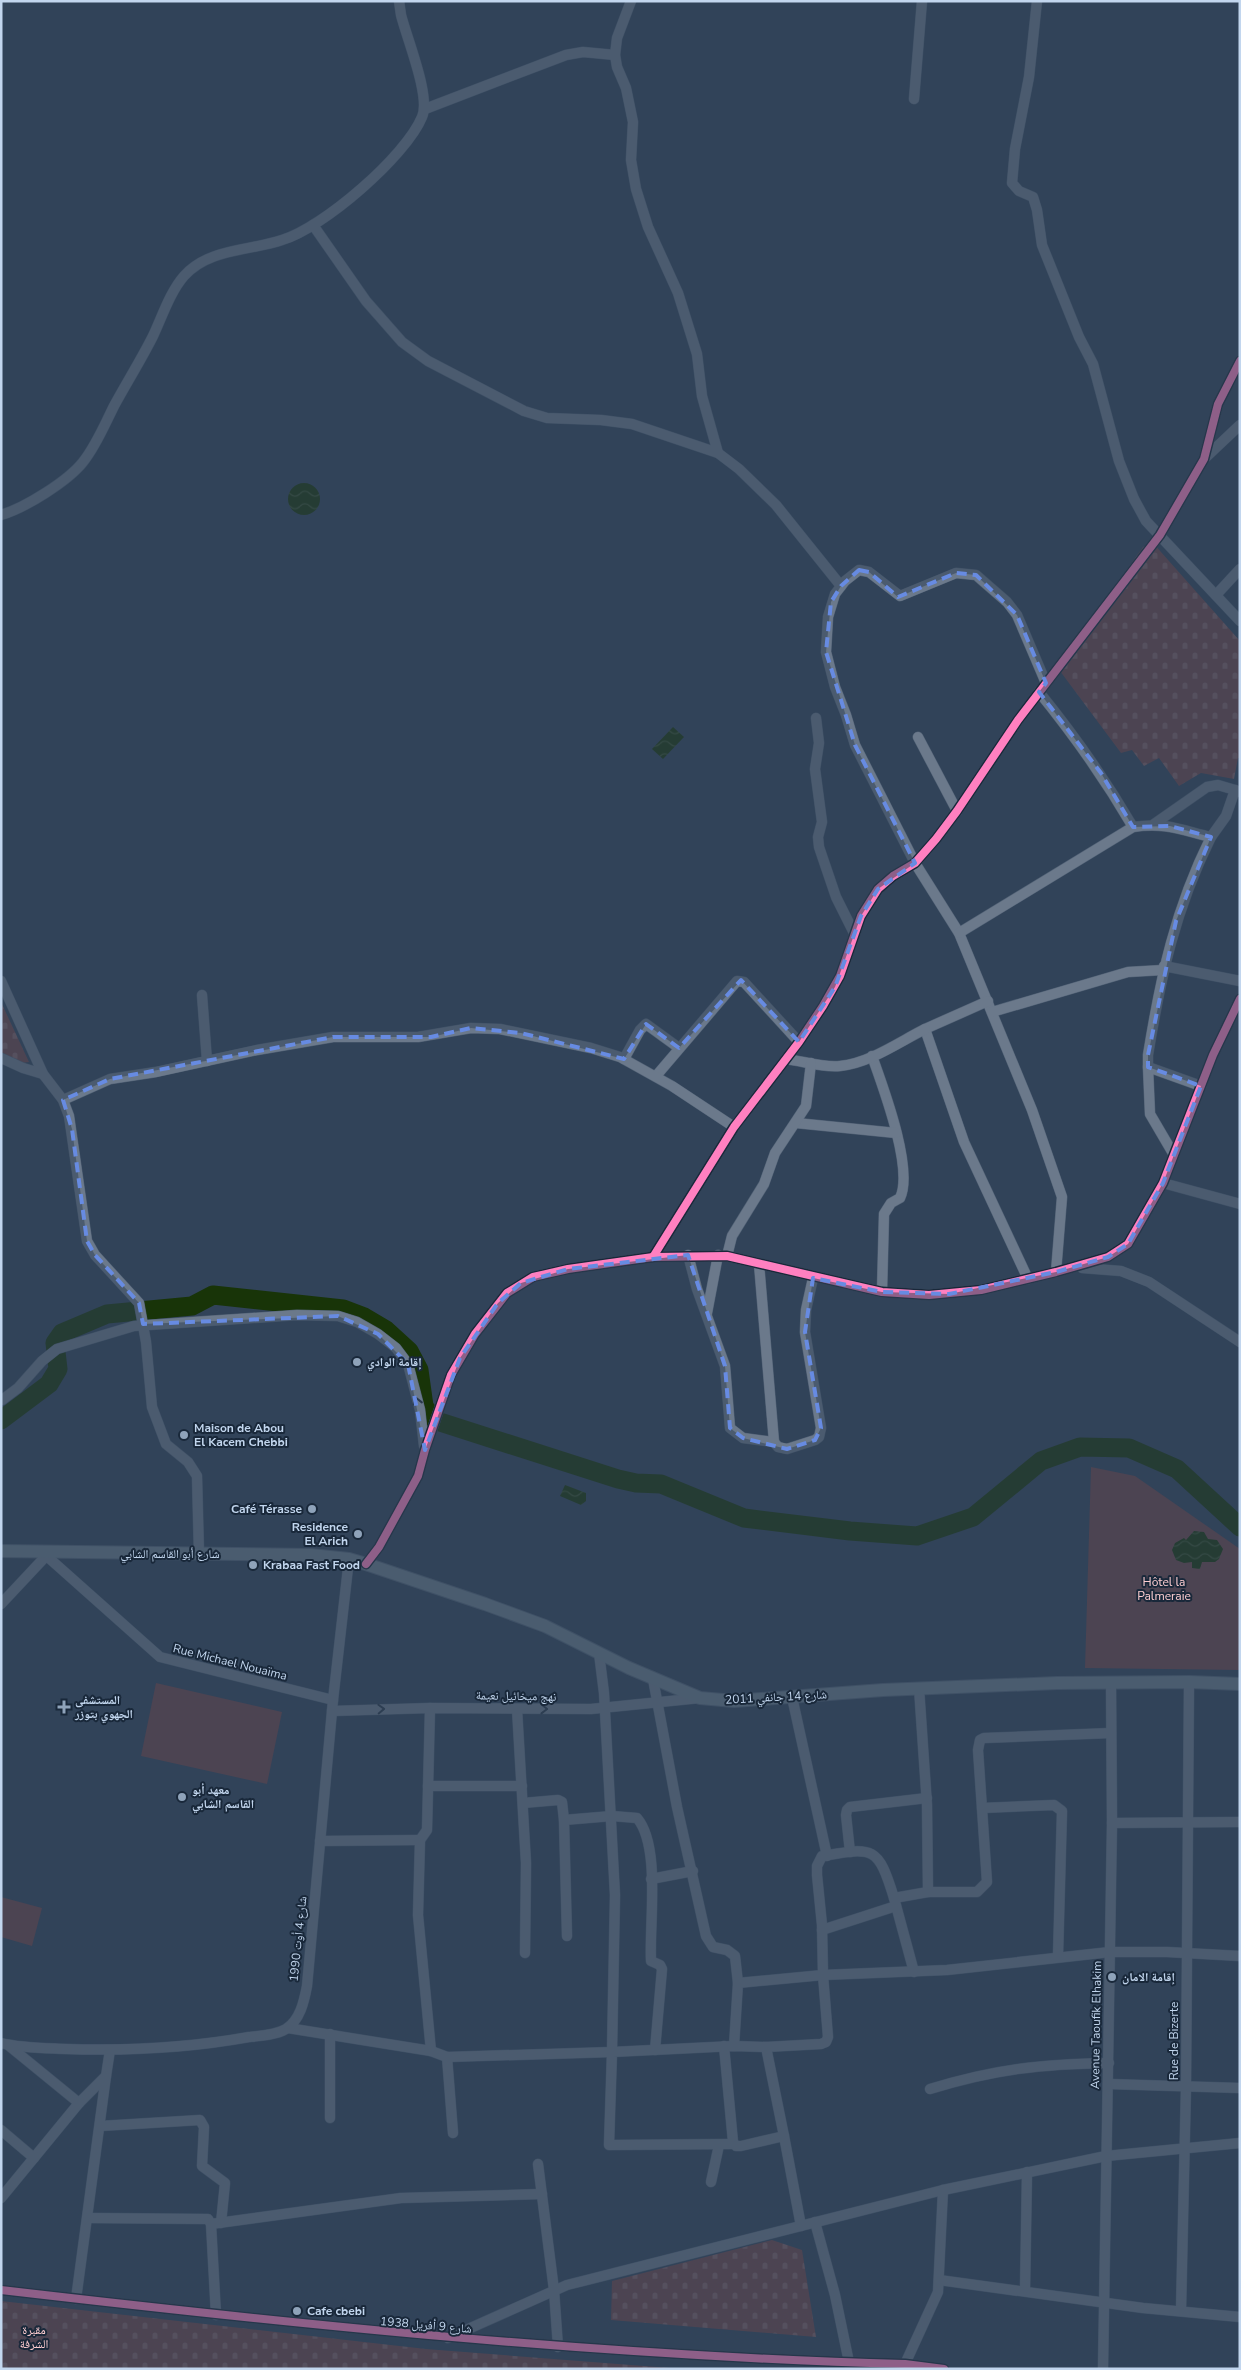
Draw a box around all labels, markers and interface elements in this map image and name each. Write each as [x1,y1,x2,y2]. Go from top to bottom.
place label: إقامة الوادي [367,1354,422,1372]
marker: إقامة الوادي [351,1356,363,1368]
one-way arrow [412,1397,423,1406]
place label: Maison de Abou El Kacem Chebbi [194,1420,288,1450]
marker: Maison de Abou El Kacem Chebbi [178,1429,190,1441]
place label: Café Térasse [231,1501,302,1517]
marker: Café Térasse [306,1503,318,1515]
place label: Residence El Arich [292,1519,348,1549]
marker: Residence El Arich [352,1528,364,1540]
street label: شارع أبو القاسم الشابي [120,1546,220,1564]
place label: Krabaa Fast Food [263,1557,360,1573]
marker: Krabaa Fast Food [247,1559,259,1571]
park label: Hôtel la Palmeraie [1137,1574,1191,1604]
street label: Rue Michael Nouaïma [171,1640,289,1684]
street label: شارع 14 جانفي 2011 [725,1686,828,1710]
street label: نهج ميخائيل نعيمة [476,1687,556,1705]
place label: المستشفى الجهوي بتوزر [74,1692,133,1724]
marker: المستشفى الجهوي بتوزر [57,1700,71,1714]
one-way arrow [377,1704,385,1715]
one-way arrow [540,1704,548,1714]
place label: معهد أبو القاسم الشابي [192,1782,254,1814]
marker: معهد أبو القاسم الشابي [176,1791,188,1803]
street label: شارع 4 أوت 1990 [286,1895,310,1983]
street label: Avenue Taoufik Elhakim [1087,1961,1105,2089]
place label: إقامة الامان [1122,1969,1175,1985]
marker: إقامة الامان [1106,1971,1118,1983]
street label: Rue de Bizerte [1166,2002,1182,2080]
place label: Cafe cbebi [307,2303,365,2319]
marker: Cafe cbebi [291,2305,303,2317]
street label: شارع 9 أفريل 1938 [379,2313,473,2337]
park label: مقبرة الشرفة [20,2322,48,2352]

